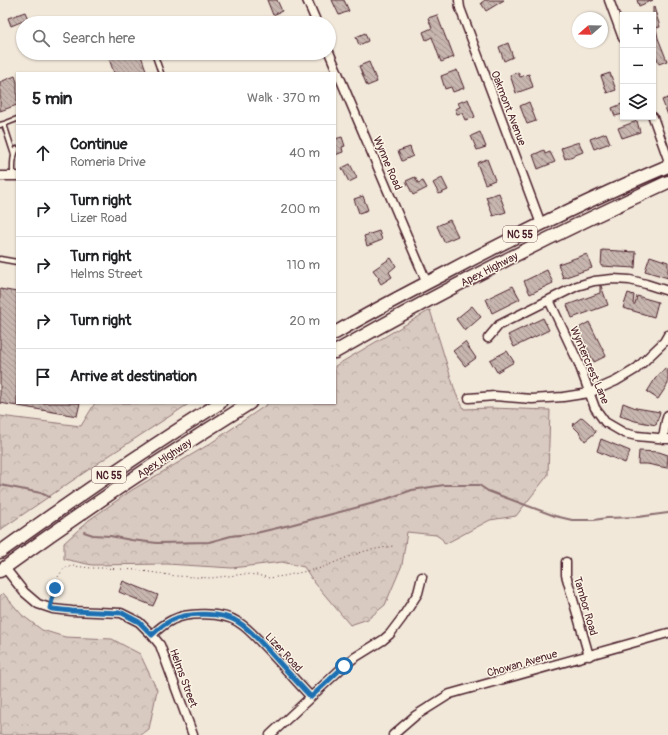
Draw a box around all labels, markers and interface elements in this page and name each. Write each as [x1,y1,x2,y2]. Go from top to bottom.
north arrow [572,12,608,48]
map controls [620,12,656,120]
button: + [620,12,656,48]
search box [16,16,336,60]
icon: search [30,27,52,49]
text: Search here [62,29,135,48]
button: − [620,48,656,84]
street label: Oakmont Avenue [488,69,529,148]
button: layers [620,84,656,120]
text: 5 min [32,88,72,109]
text: Walk · 370 m [247,90,320,106]
street label: Wynne Road [370,134,405,192]
text: Continue [70,135,128,154]
icon: ahead [32,142,54,164]
text: 40 m [289,145,320,161]
text: Romeria Drive [70,154,146,170]
text: Turn right [70,191,131,210]
icon: right [32,198,54,220]
text: 200 m [281,201,320,217]
text: Lizer Road [70,210,127,226]
road number: NC 55 [503,226,537,242]
text: Turn right [70,247,131,266]
street label: Apex Highway [458,249,520,289]
icon: right [32,254,54,276]
text: 110 m [287,257,320,273]
text: Helms Street [70,266,142,282]
icon: right [32,310,54,332]
text: Turn right [70,311,131,330]
text: 20 m [289,313,320,329]
street label: Wyntercrest Lane [567,324,612,406]
icon: arrive [32,366,54,388]
text: Arrive at destination [70,367,197,386]
street label: Apex Highway [134,436,194,481]
road number: NC 55 [92,467,126,483]
street label: Tambor Road [571,575,600,637]
route end [46,579,64,597]
street label: Lizer Road [262,630,305,674]
street label: Helms Street [167,647,200,710]
street label: Chowan Avenue [486,647,559,680]
route start [335,657,353,675]

